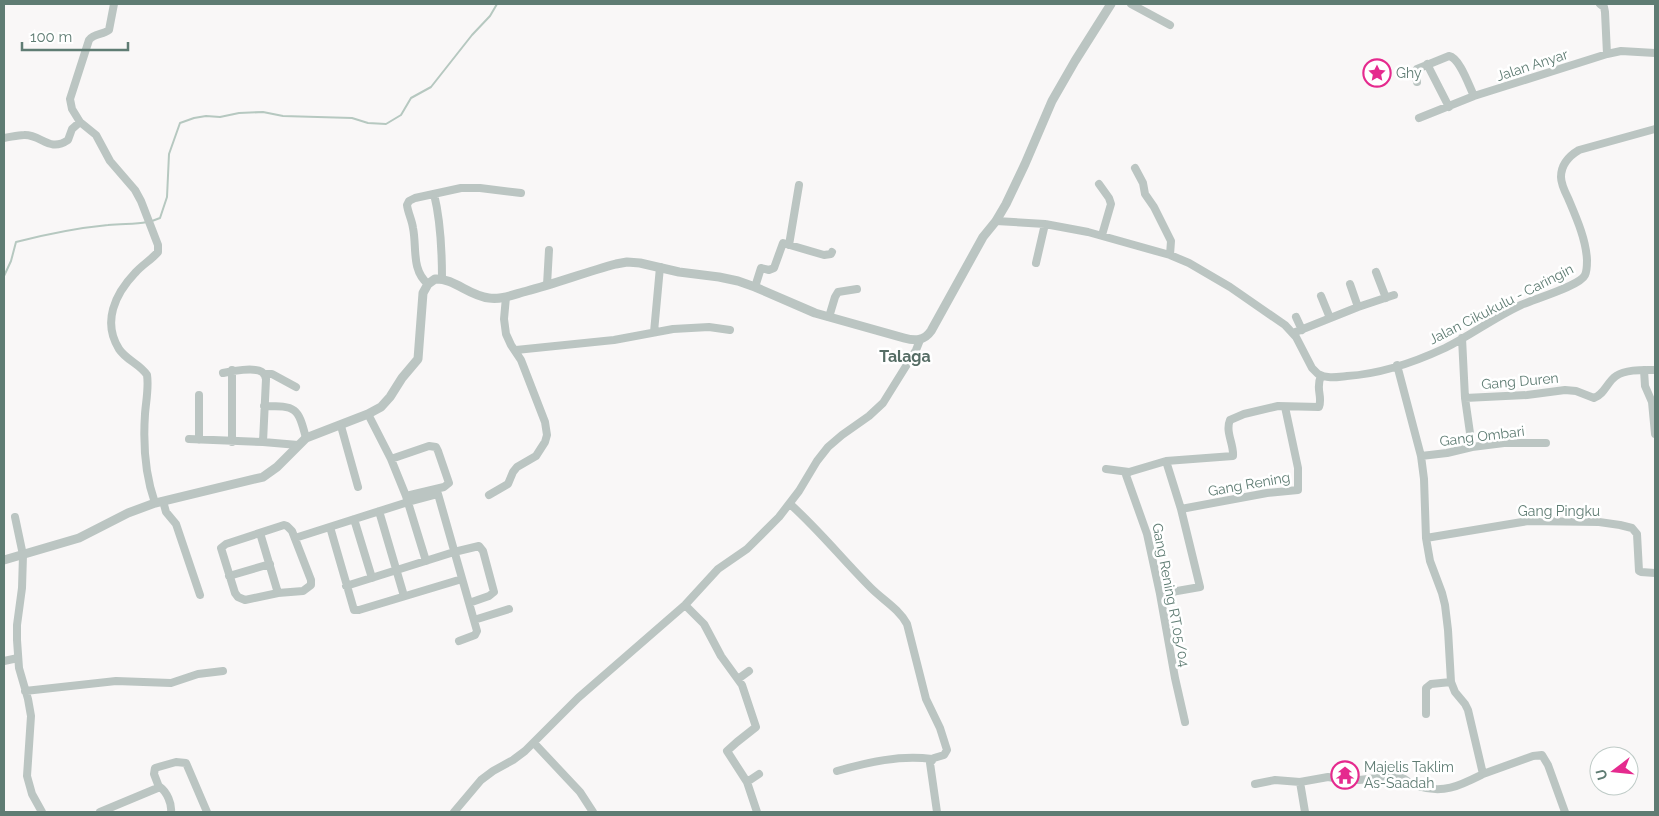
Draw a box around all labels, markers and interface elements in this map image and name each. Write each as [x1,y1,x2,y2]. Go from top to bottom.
scale bar [22,20,129,52]
text: 100 m [30,28,72,46]
street label: Jalan Anyar [1494,46,1570,84]
place icon: Ghy [1362,58,1392,88]
place label: Ghy [1396,65,1422,81]
street label: Jalan Cikukulu - Caringin [1426,261,1576,347]
district label: Talaga [879,347,931,366]
street label: Gang Duren [1481,370,1559,392]
street label: Gang Ombari [1439,423,1525,449]
street label: Gang Rening [1207,469,1291,499]
street label: Gang Pingku [1518,503,1600,519]
street label: Gang Rening RT.05/04 [1149,522,1193,669]
north arrow [1589,746,1639,796]
place label: Majelis Taklim As-Saadah [1364,759,1454,791]
temple icon: Majelis Taklim As-Saadah [1330,760,1360,790]
text: U [1592,767,1611,782]

